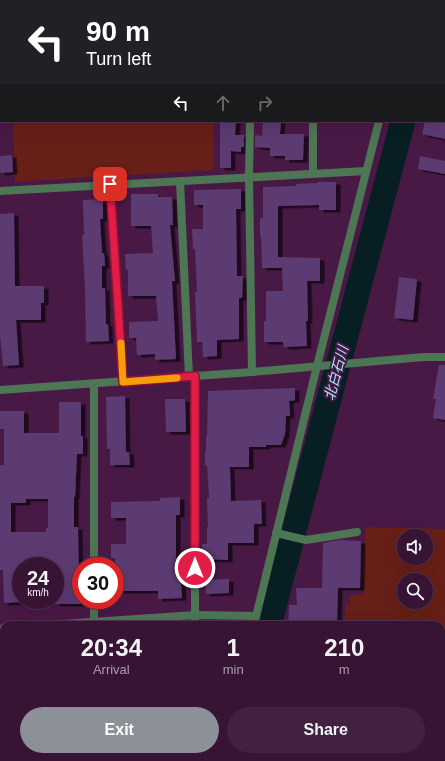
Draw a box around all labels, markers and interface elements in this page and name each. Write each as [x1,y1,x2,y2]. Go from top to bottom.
icon: left [20,16,72,68]
text: 90 m [86,16,150,47]
text: Turn left [86,49,151,69]
icon: left [170,92,192,114]
icon: ahead [212,92,234,114]
icon: right [254,92,276,114]
pin [93,167,127,201]
icon: arrive [99,173,121,195]
water label: 北白石川 [321,342,351,402]
map controls [397,529,433,609]
button: sound [397,529,433,565]
position arrow [174,547,216,589]
speed limit sign: 30 [72,557,124,609]
text: 24 [27,567,49,589]
button: search [397,573,433,609]
text: km/h [27,587,49,598]
text: 20:34 [81,634,142,661]
text: 1 [226,634,240,661]
text: 210 [324,634,364,661]
text: Arrival [93,662,130,677]
text: min [223,662,244,677]
text: m [339,662,350,677]
button: Exit [20,707,219,753]
button: Share [227,707,425,753]

